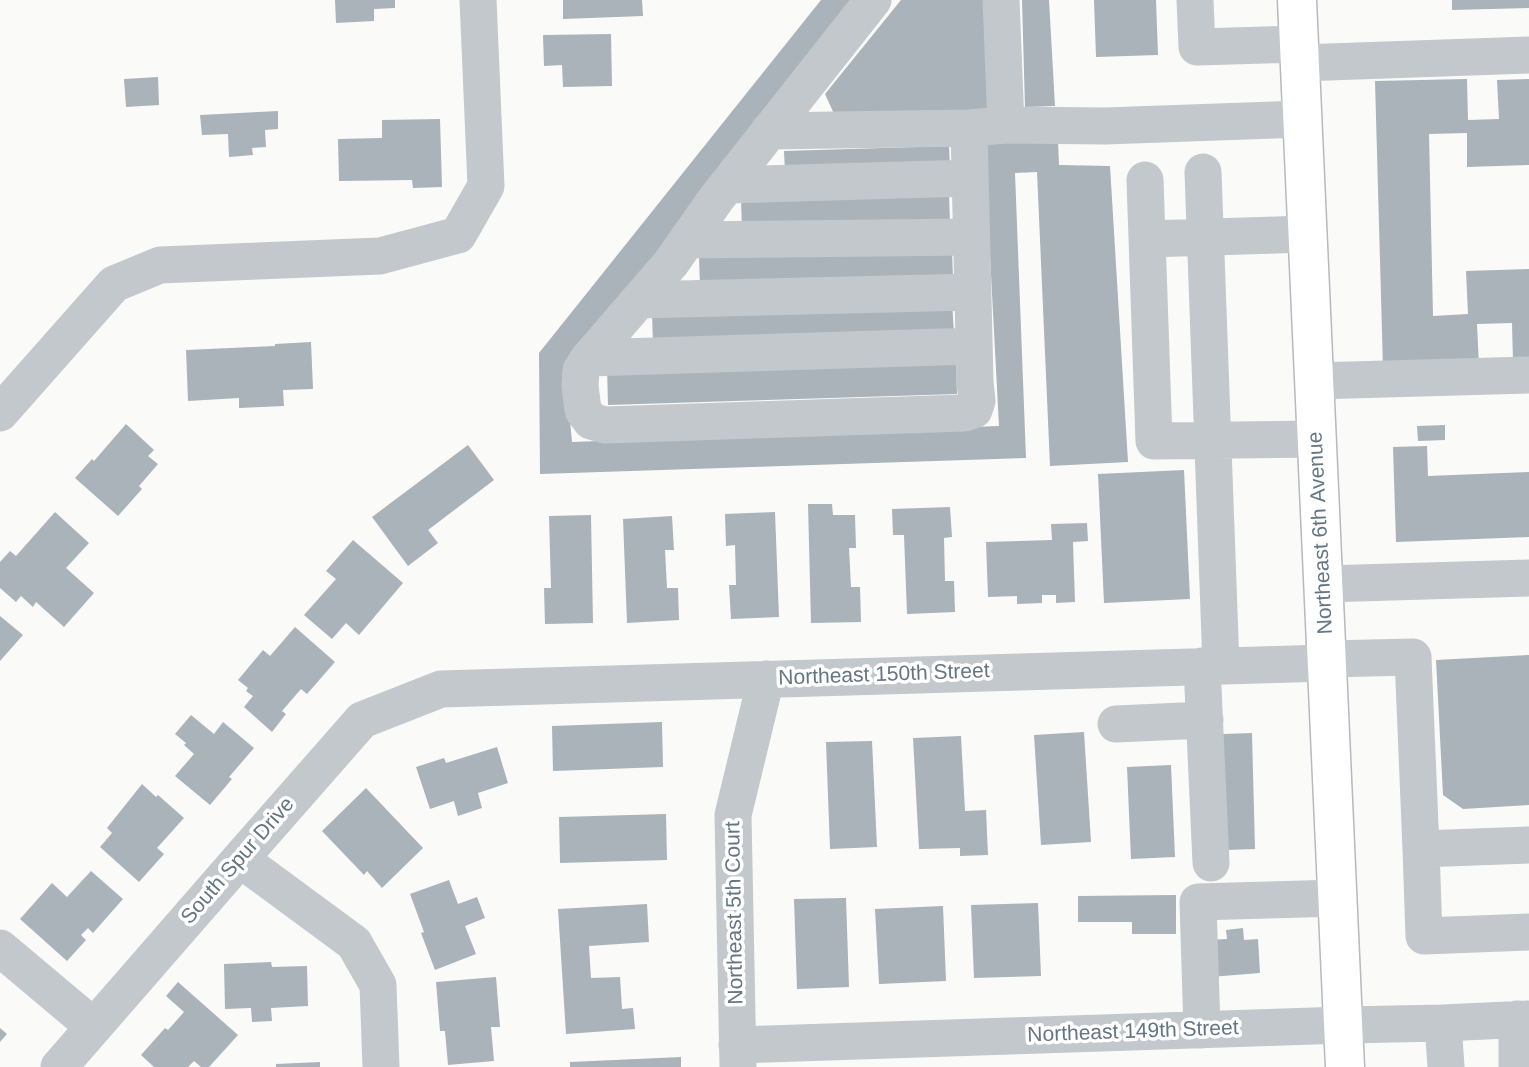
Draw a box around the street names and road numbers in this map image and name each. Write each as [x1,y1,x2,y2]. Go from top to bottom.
street label: Northeast 6th Avenue [1303,431,1339,635]
street label: Northeast 150th Street [778,659,990,691]
street label: South Spur Drive [176,792,300,930]
street label: Northeast 5th Court [721,821,749,1005]
street label: Northeast 149th Street [1027,1016,1239,1048]

